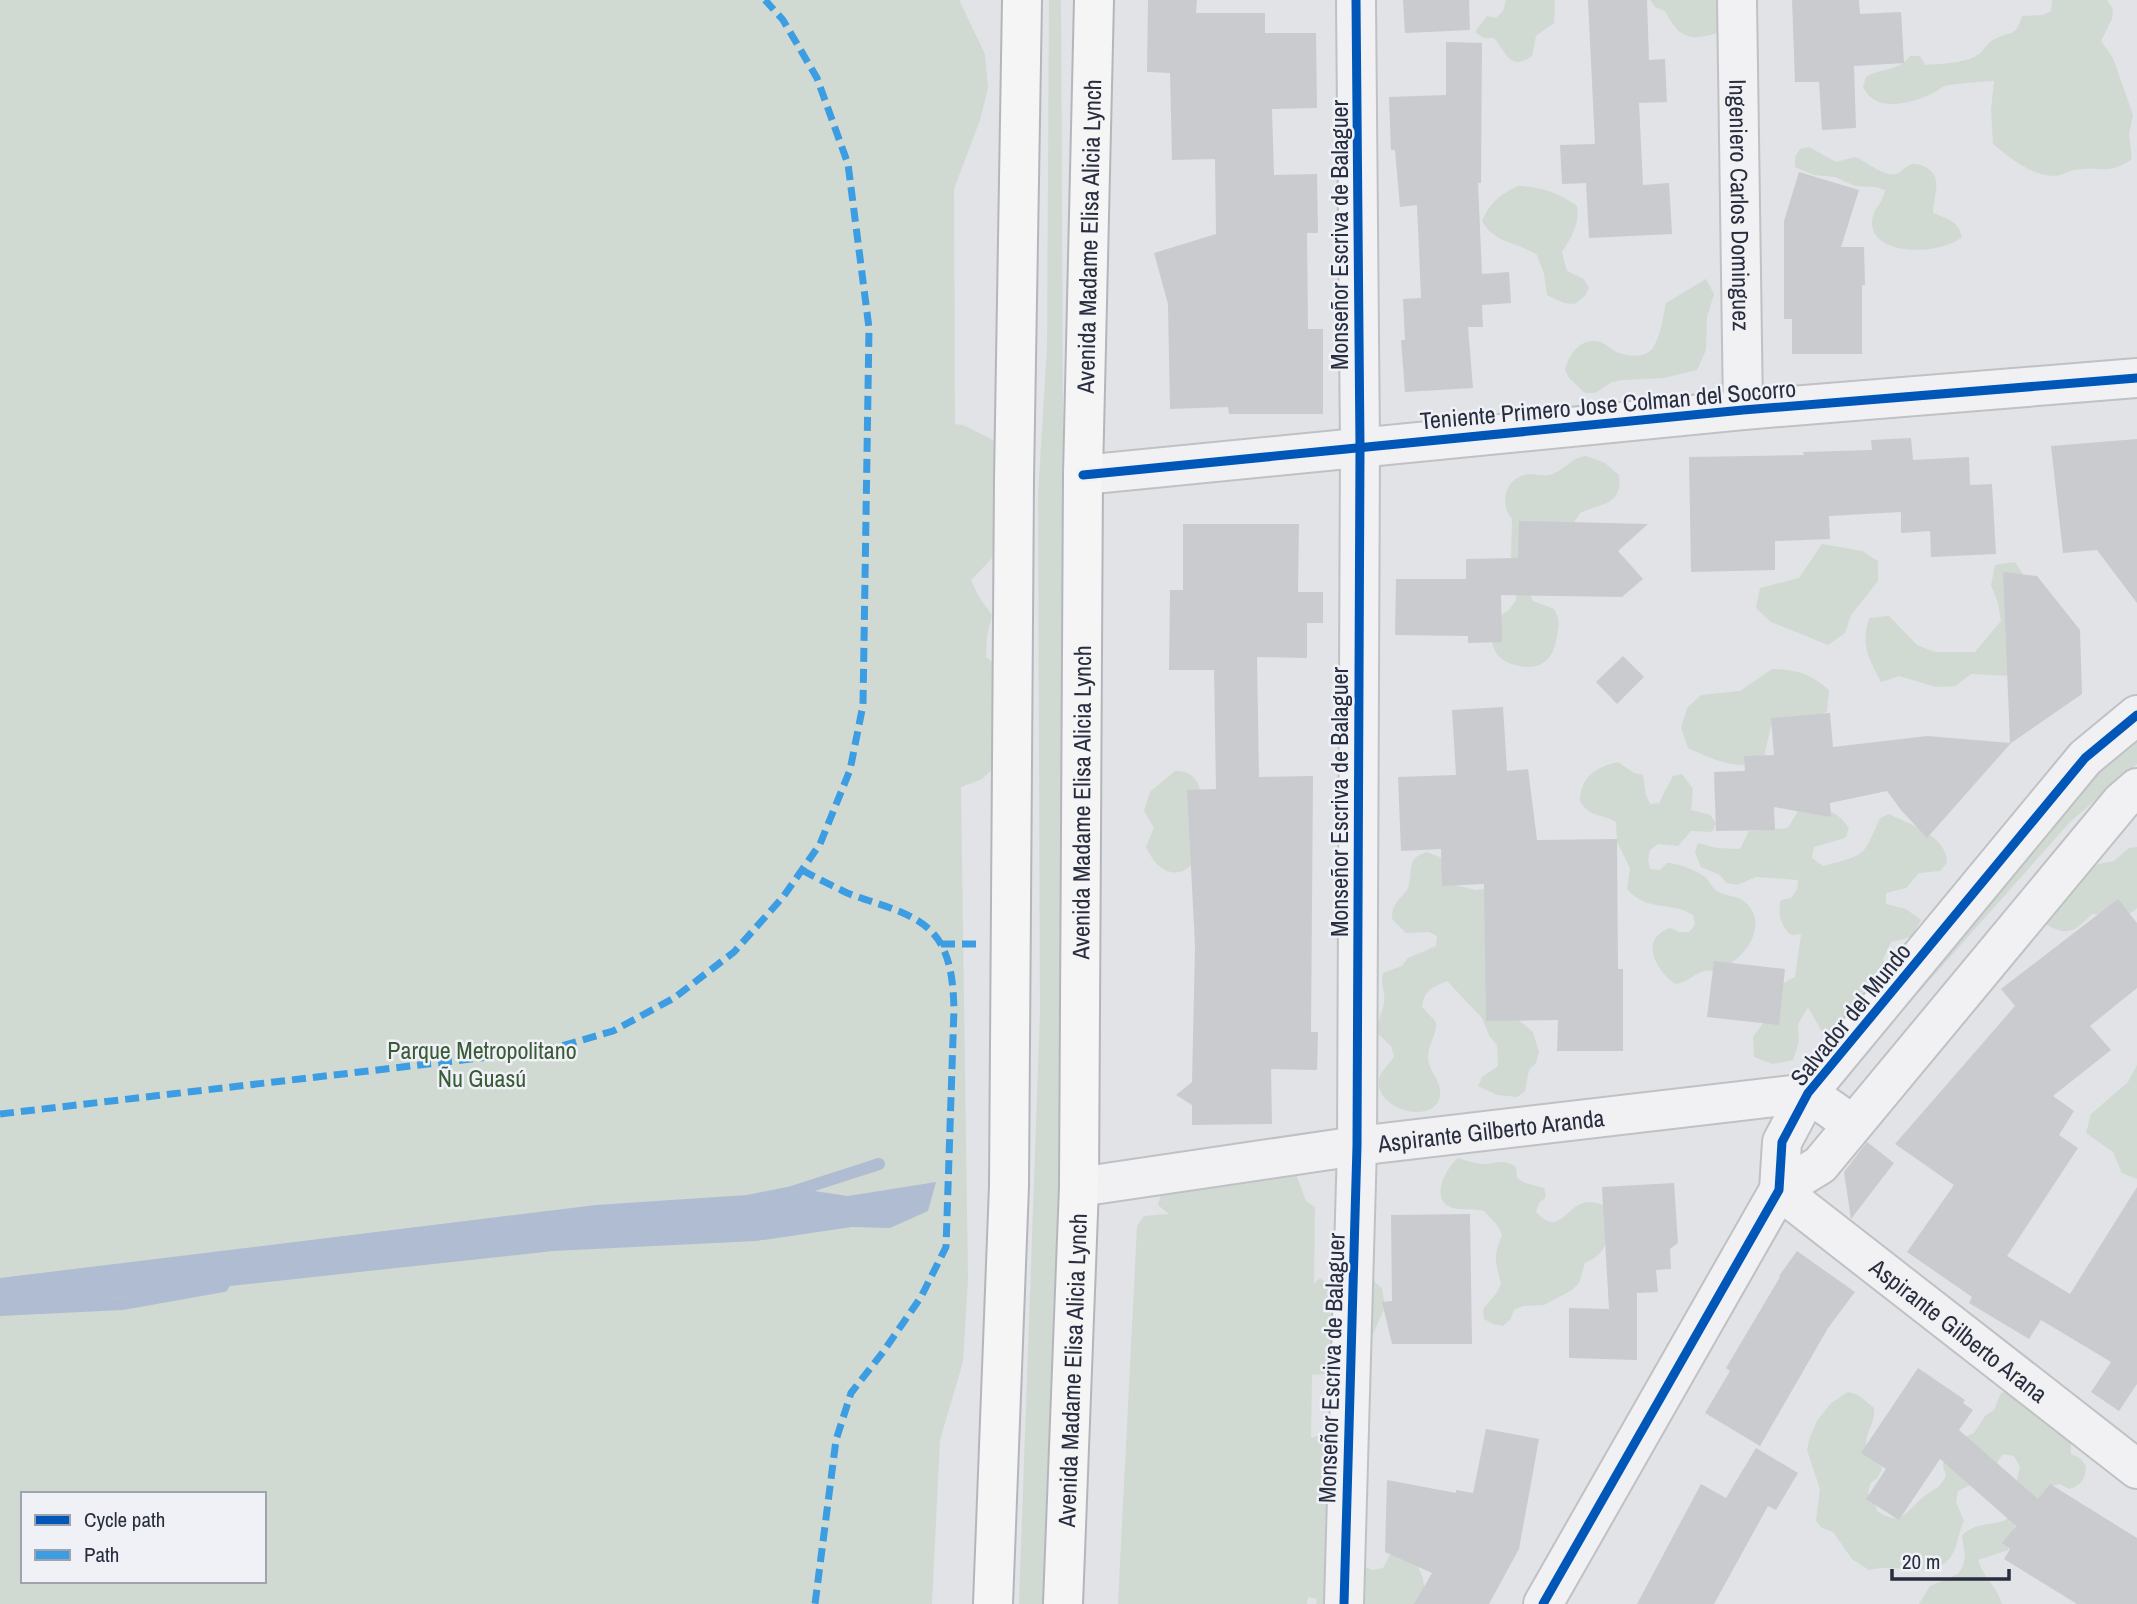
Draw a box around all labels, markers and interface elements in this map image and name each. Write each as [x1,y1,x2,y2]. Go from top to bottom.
street label: Avenida Madame Elisa Alicia Lynch [1069,79,1108,395]
street label: Ingeniero Carlos Dominguez [1722,79,1758,331]
street label: Monseñor Escriva de Balaguer [1323,99,1355,370]
street label: Teniente Primero Jose Colman del Socorro [1419,372,1797,436]
street label: Avenida Madame Elisa Alicia Lynch [1064,645,1098,961]
street label: Monseñor Escriva de Balaguer [1323,666,1355,937]
street label: Salvador del Mundo [1782,936,1918,1092]
park label: Parque Metropolitano Ñu Guasú [387,1034,577,1094]
street label: Aspirante Gilberto Aranda [1375,1101,1606,1160]
street label: Avenida Madame Elisa Alicia Lynch [1050,1213,1094,1529]
street label: Monseñor Escriva de Balaguer [1310,1232,1352,1504]
street label: Aspirante Gilberto Arana [1863,1250,2054,1409]
legend [21,1492,266,1583]
text: Cycle path [84,1505,165,1534]
scale bar [1892,1538,2009,1582]
text: Path [84,1540,119,1569]
text: 20 m [1902,1547,1940,1576]

